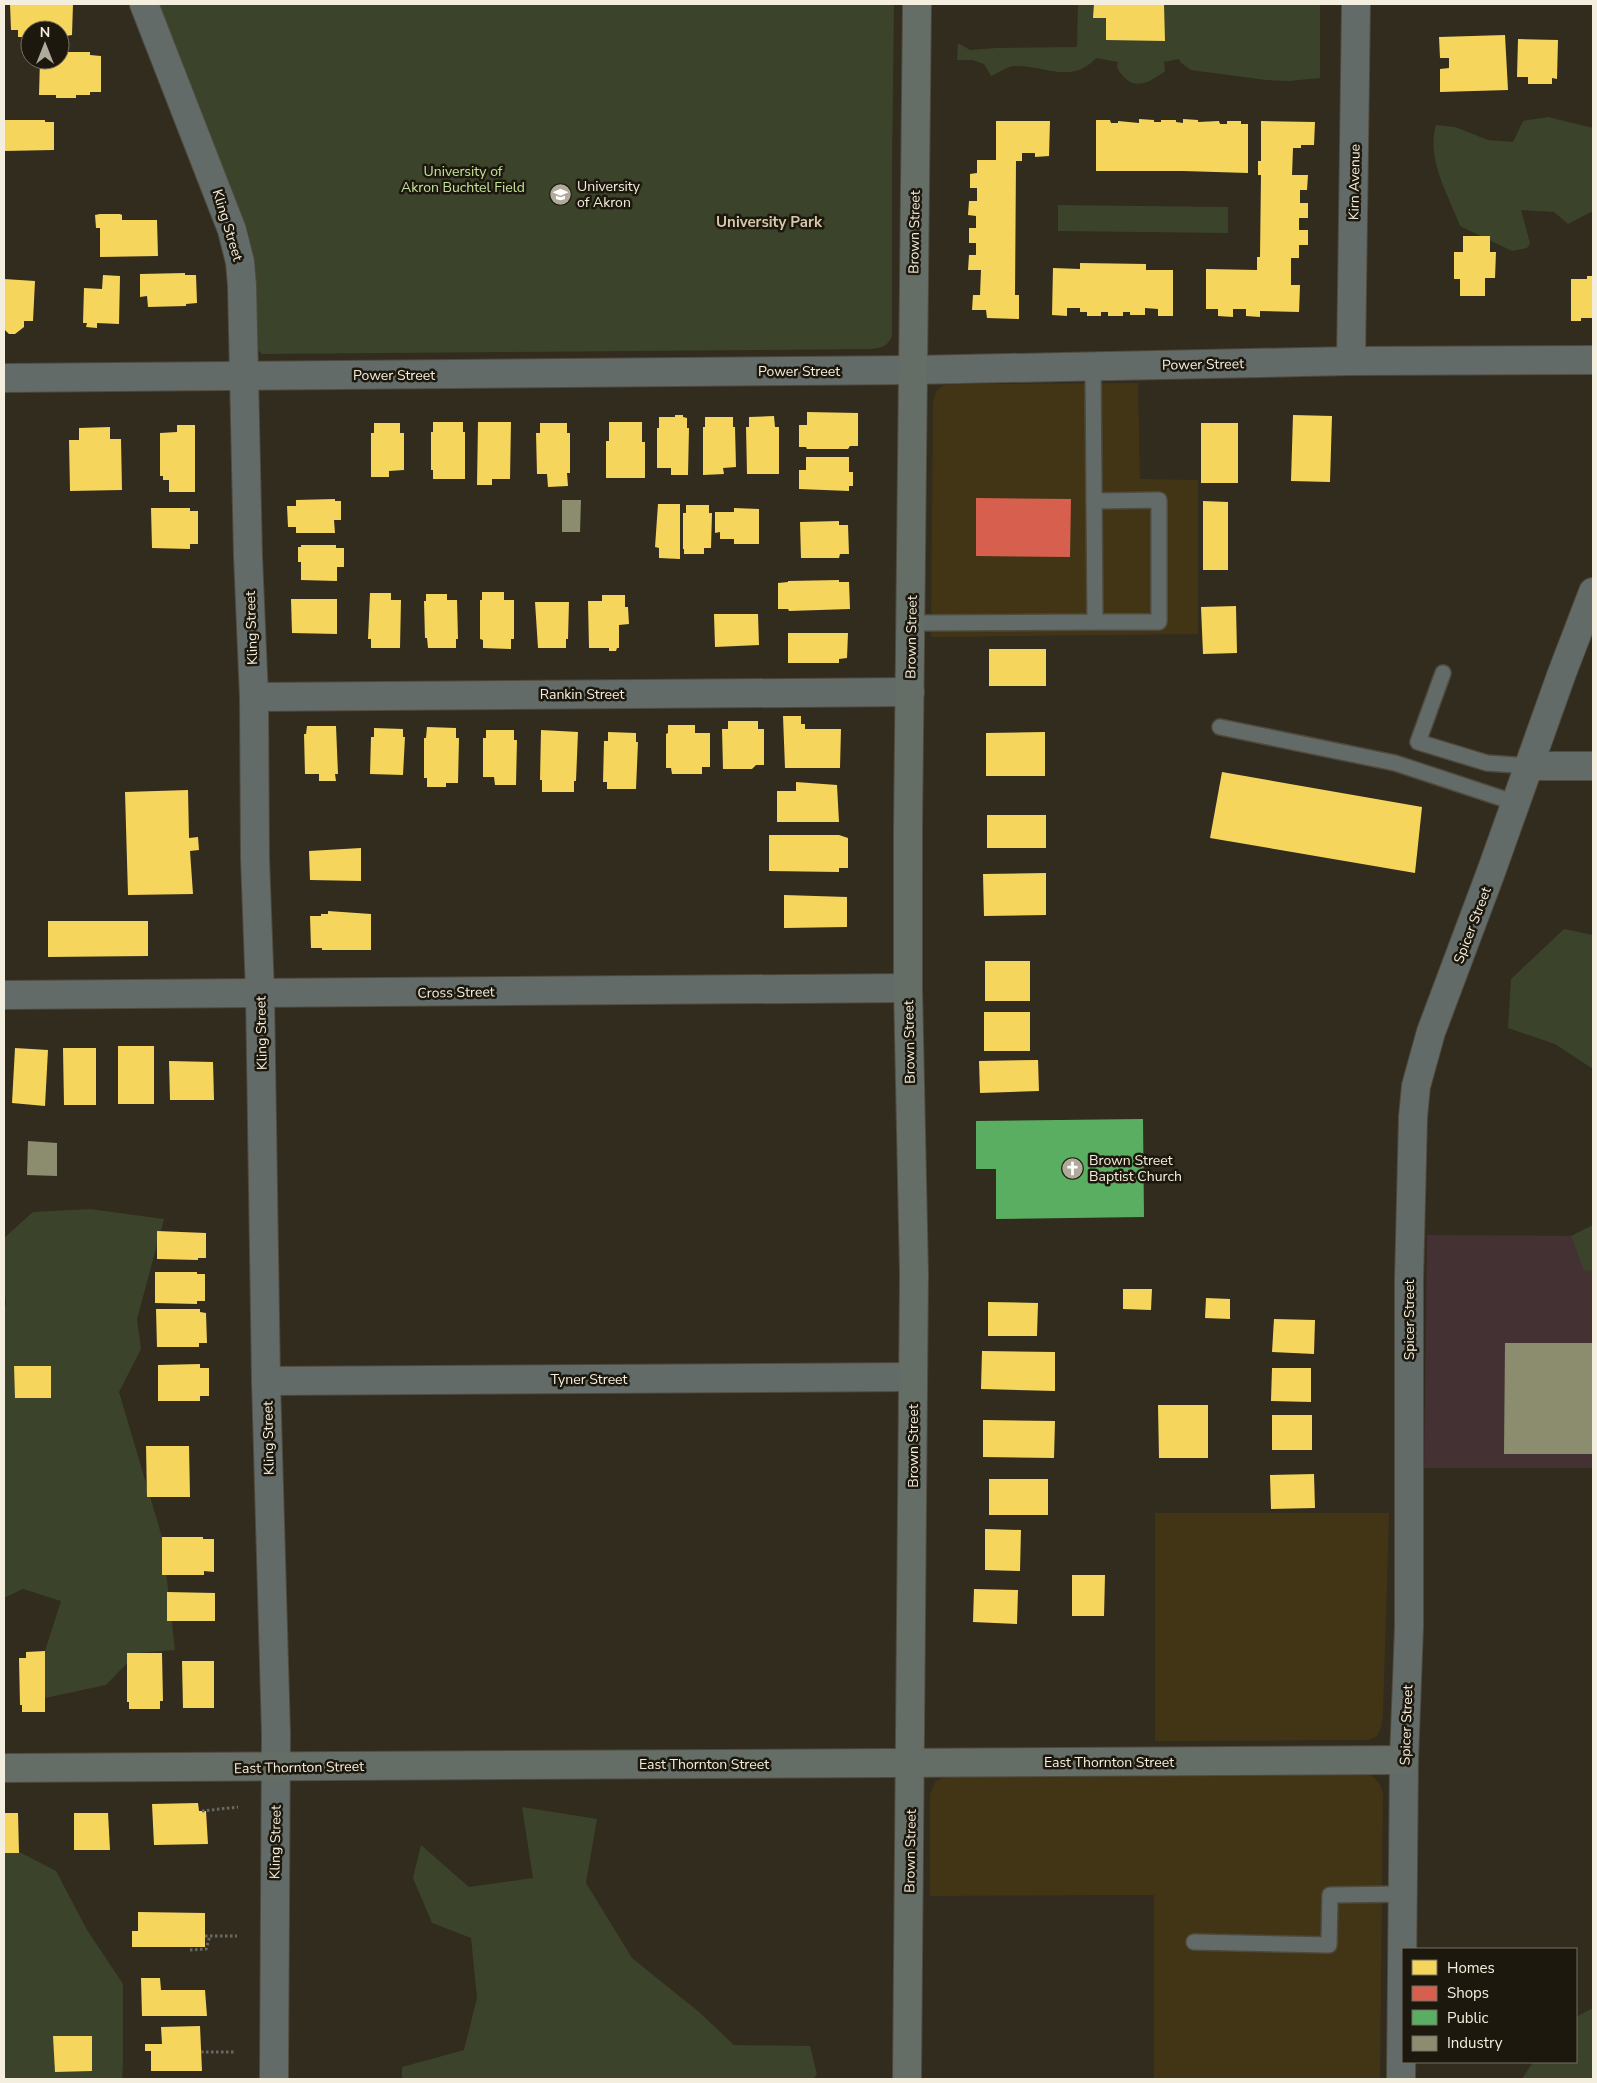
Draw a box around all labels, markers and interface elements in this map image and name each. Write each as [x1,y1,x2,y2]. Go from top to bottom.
north arrow [20,20,70,70]
text: N [40,23,50,42]
street label: Kirn Avenue [1344,144,1365,220]
park label: University of Akron Buchtel Field [401,162,525,197]
place label: University of Akron [577,177,641,212]
school or university icon: University of Akron [549,182,573,206]
street label: Kling Street [208,187,247,263]
street label: Brown Street [904,190,925,274]
district label: University Park [716,212,823,232]
street label: Power Street [1162,354,1244,375]
street label: Power Street [758,362,840,381]
street label: Power Street [353,366,435,385]
street label: Kling Street [241,591,262,665]
street label: Brown Street [901,595,922,679]
street label: Rankin Street [540,685,624,704]
street label: Spicer Street [1449,884,1496,966]
street label: Cross Street [417,982,495,1003]
street label: Kling Street [251,996,272,1070]
street label: Brown Street [899,1000,920,1084]
place label: Brown Street Baptist Church [1089,1151,1182,1186]
church icon: Brown Street Baptist Church [1061,1156,1085,1180]
street label: Spicer Street [1400,1280,1419,1360]
street label: Tyner Street [551,1370,628,1389]
street label: Kling Street [258,1401,279,1475]
street label: Brown Street [904,1404,923,1488]
street label: Spicer Street [1396,1684,1417,1766]
street label: East Thornton Street [1044,1753,1174,1772]
street label: East Thornton Street [639,1755,769,1774]
street label: East Thornton Street [234,1757,364,1778]
street label: Kling Street [265,1805,286,1879]
street label: Brown Street [900,1809,921,1893]
legend [1402,1948,1577,2063]
text: Homes [1447,1958,1495,1978]
text: Shops [1447,1983,1489,2003]
text: Public [1447,2008,1488,2028]
text: Industry [1447,2033,1503,2053]

